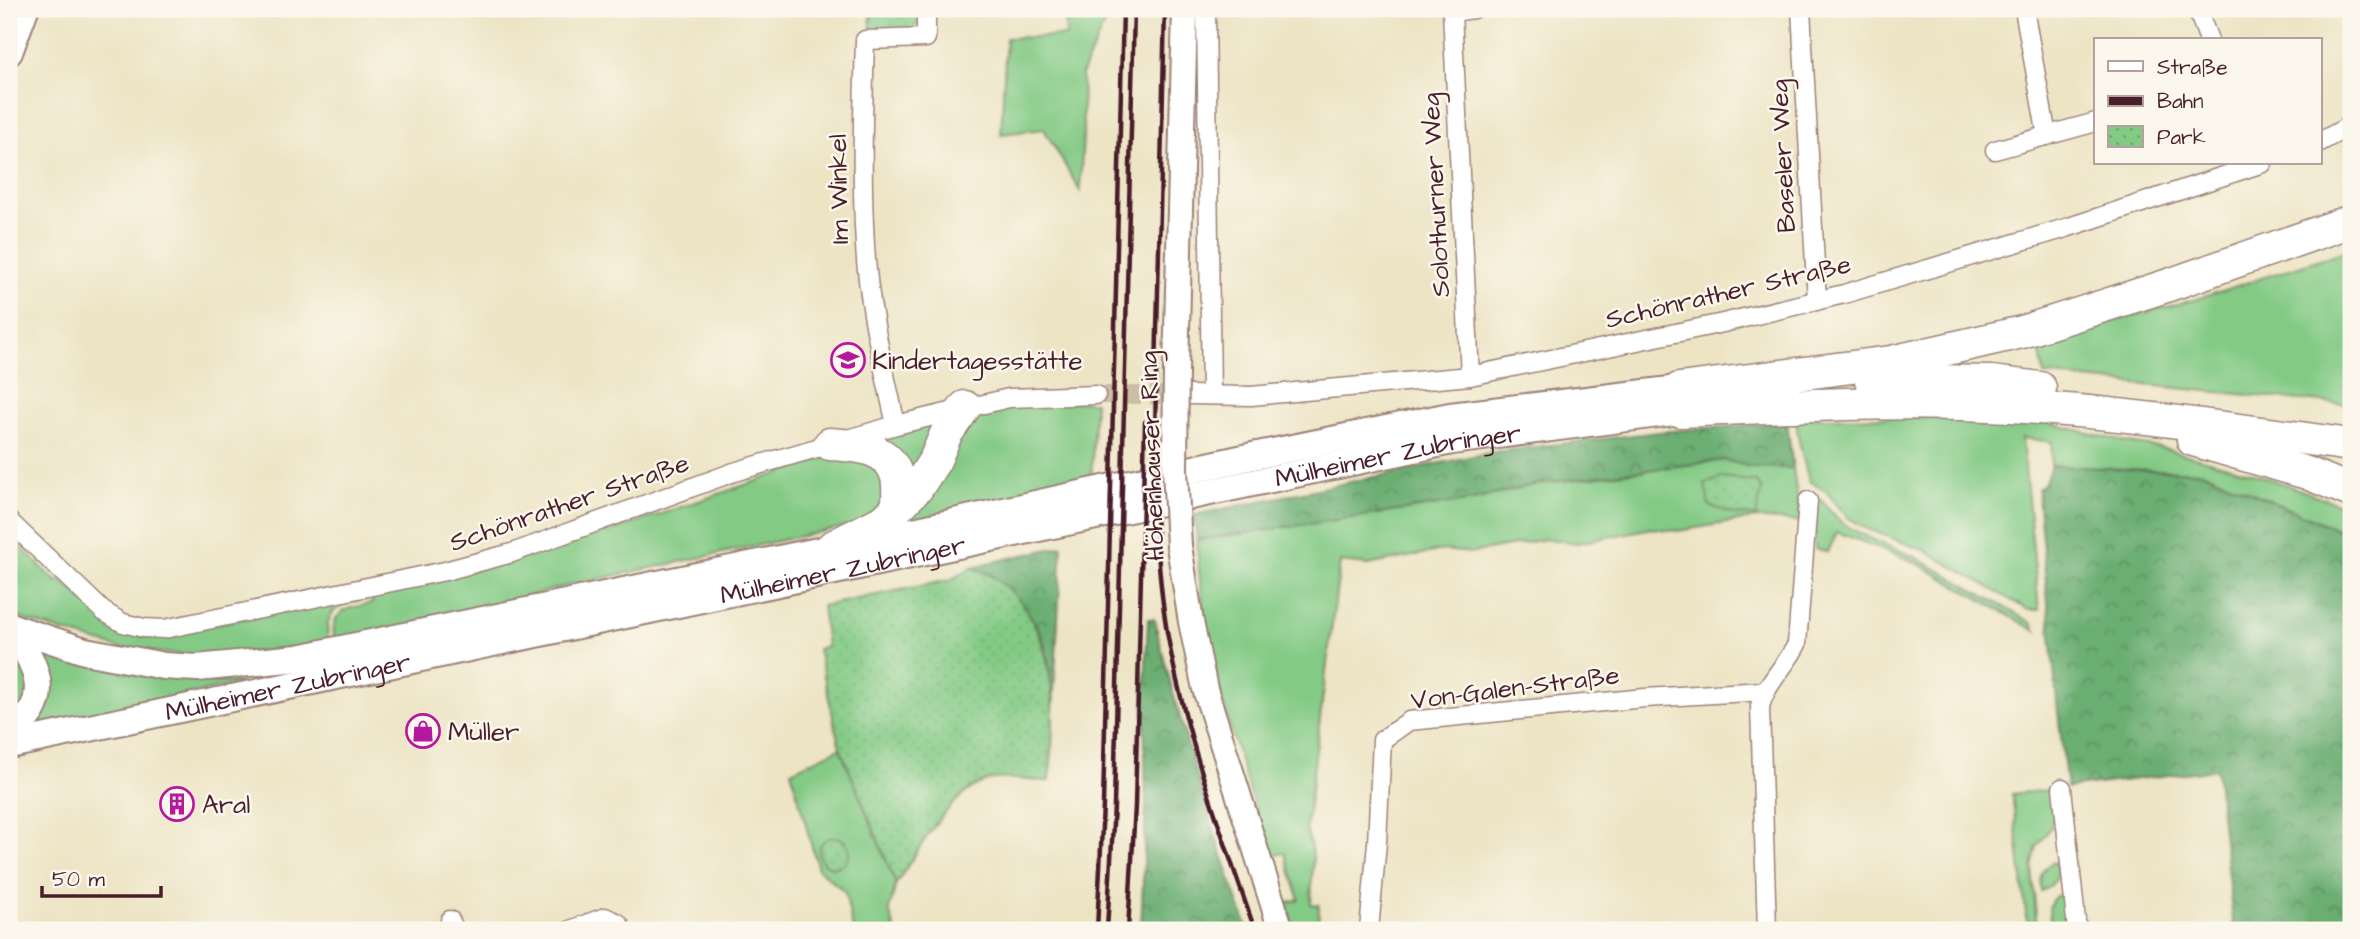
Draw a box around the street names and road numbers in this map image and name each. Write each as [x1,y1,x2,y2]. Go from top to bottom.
street label: Baseler Weg [1761,78,1807,234]
street label: Solothurner Weg [1413,92,1461,298]
street label: Im Winkel [820,134,858,244]
street label: Schönrather Straße [1602,246,1854,338]
street label: Höhenhauser Ring [1130,350,1176,562]
street label: Mülheimer Zubringer [1272,415,1523,497]
street label: Schönrather Straße [445,445,694,561]
street label: Mülheimer Zubringer [717,527,969,614]
street label: Mülheimer Zubringer [162,644,414,731]
street label: Von-Galen-Straße [1409,657,1621,719]

